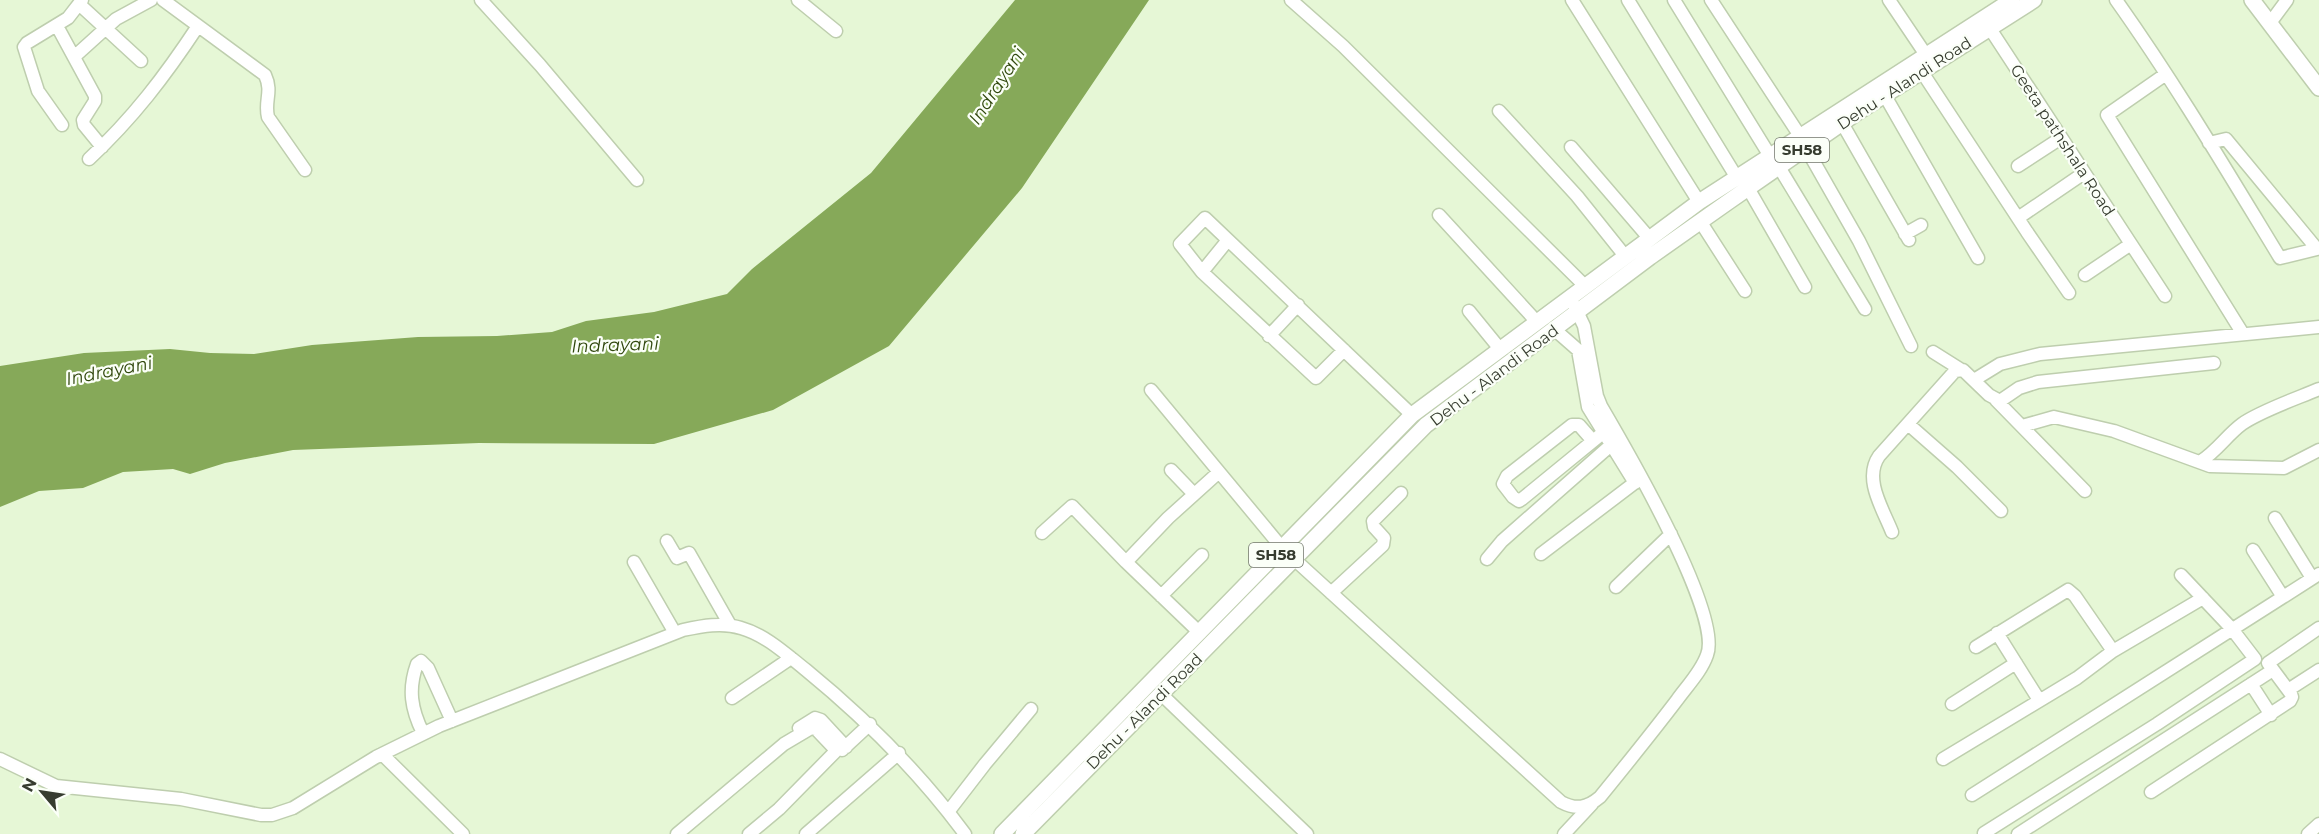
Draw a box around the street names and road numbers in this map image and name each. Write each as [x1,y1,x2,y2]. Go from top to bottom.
street label: Dehu - Alandi Road [1834,33,1975,134]
street label: Geeta pathshala Road [2006,61,2119,220]
road number: SH58 [1775,138,1829,162]
street label: Dehu - Alandi Road [1426,321,1562,430]
road number: SH58 [1249,543,1303,567]
street label: Dehu - Alandi Road [1082,649,1206,773]

